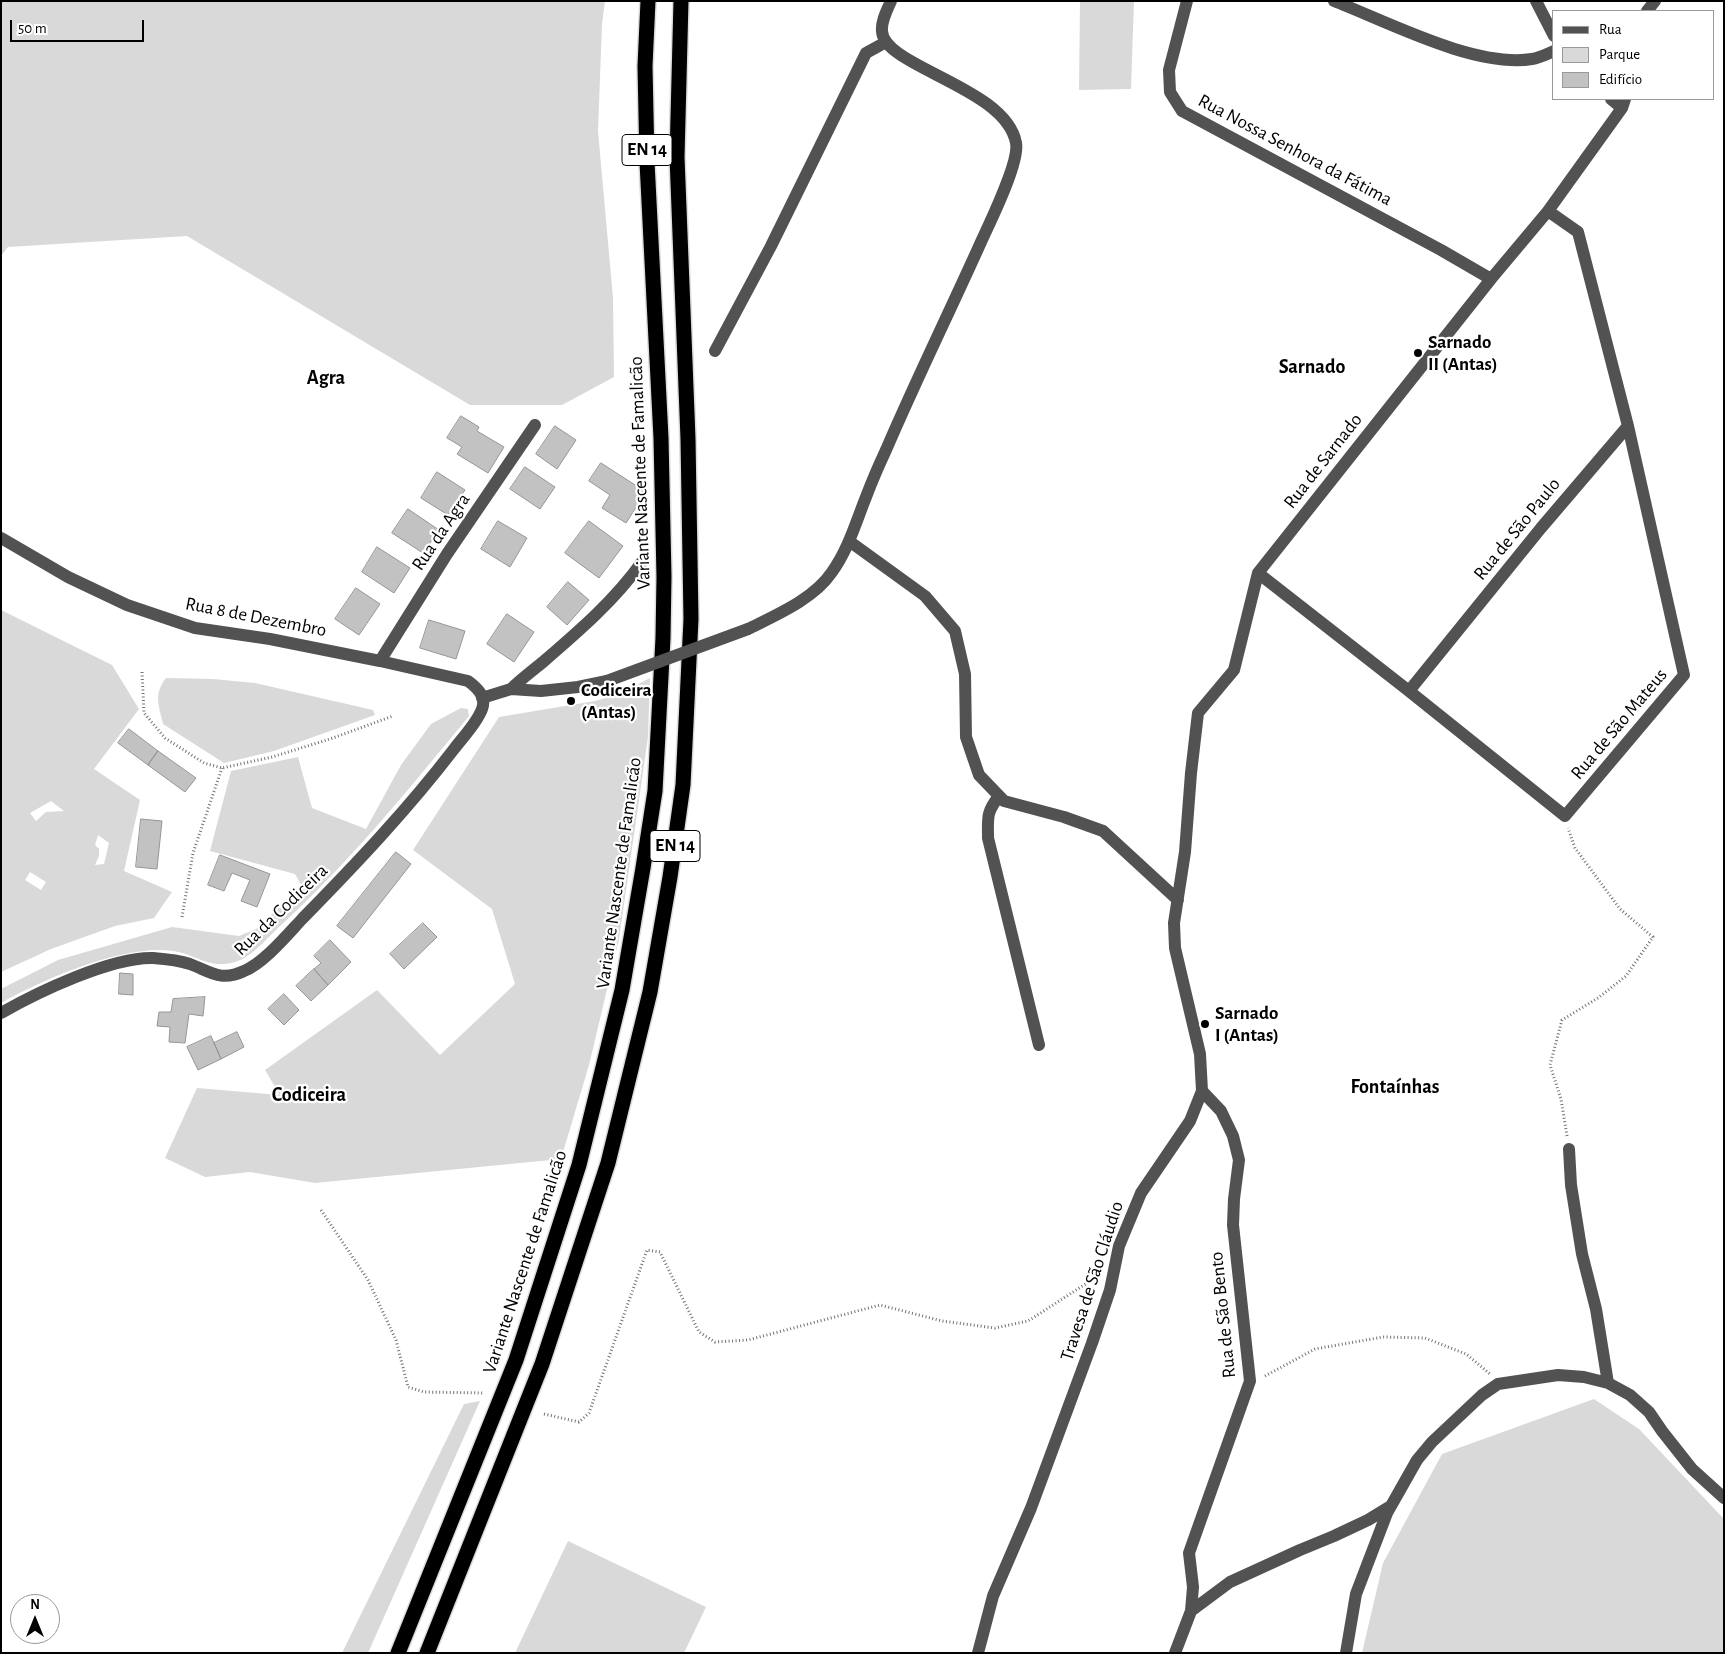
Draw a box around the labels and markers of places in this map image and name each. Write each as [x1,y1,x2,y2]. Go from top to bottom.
place label: Sarnado II (Antas) [1428,331,1498,375]
marker: Sarnado II (Antas) [1412,347,1424,359]
place label: Codiceira (Antas) [581,679,652,723]
marker: Codiceira (Antas) [565,695,577,707]
place label: Sarnado I (Antas) [1215,1002,1279,1046]
marker: Sarnado I (Antas) [1199,1018,1211,1030]

